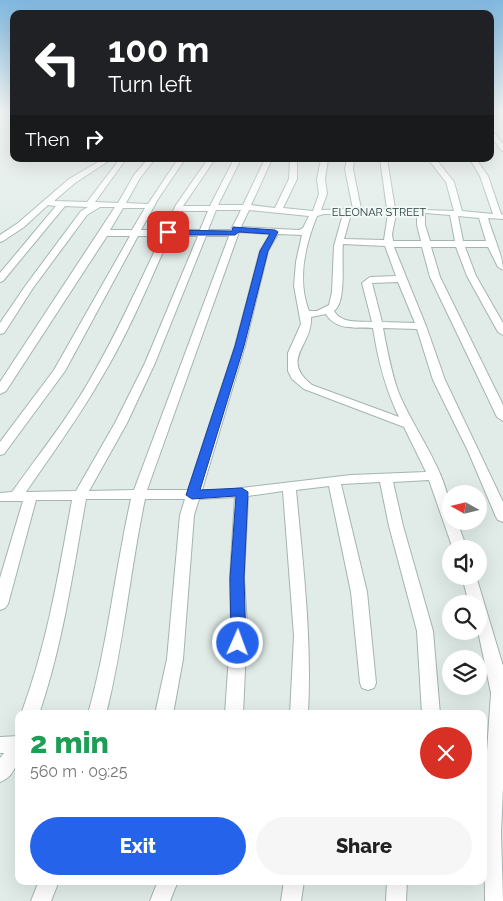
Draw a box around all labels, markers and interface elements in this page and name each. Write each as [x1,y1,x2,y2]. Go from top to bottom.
text: 100 m [108,29,209,70]
icon: left [25,30,90,95]
text: Turn left [108,71,192,97]
icon: right [80,125,108,153]
text: Then [25,128,70,150]
street label: ELEONAR STREET [332,206,427,219]
pin [147,211,189,253]
icon: arrive [154,218,182,246]
north arrow [442,485,488,530]
map controls [442,485,487,695]
button: sound [442,540,487,585]
button: search [442,595,487,640]
position arrow [211,616,263,668]
button: layers [442,650,487,695]
text: 2 min [30,725,109,760]
button: close [420,727,472,779]
text: 560 m · 09:25 [30,762,127,781]
button: Exit [30,817,246,875]
button: Share [256,817,472,875]

